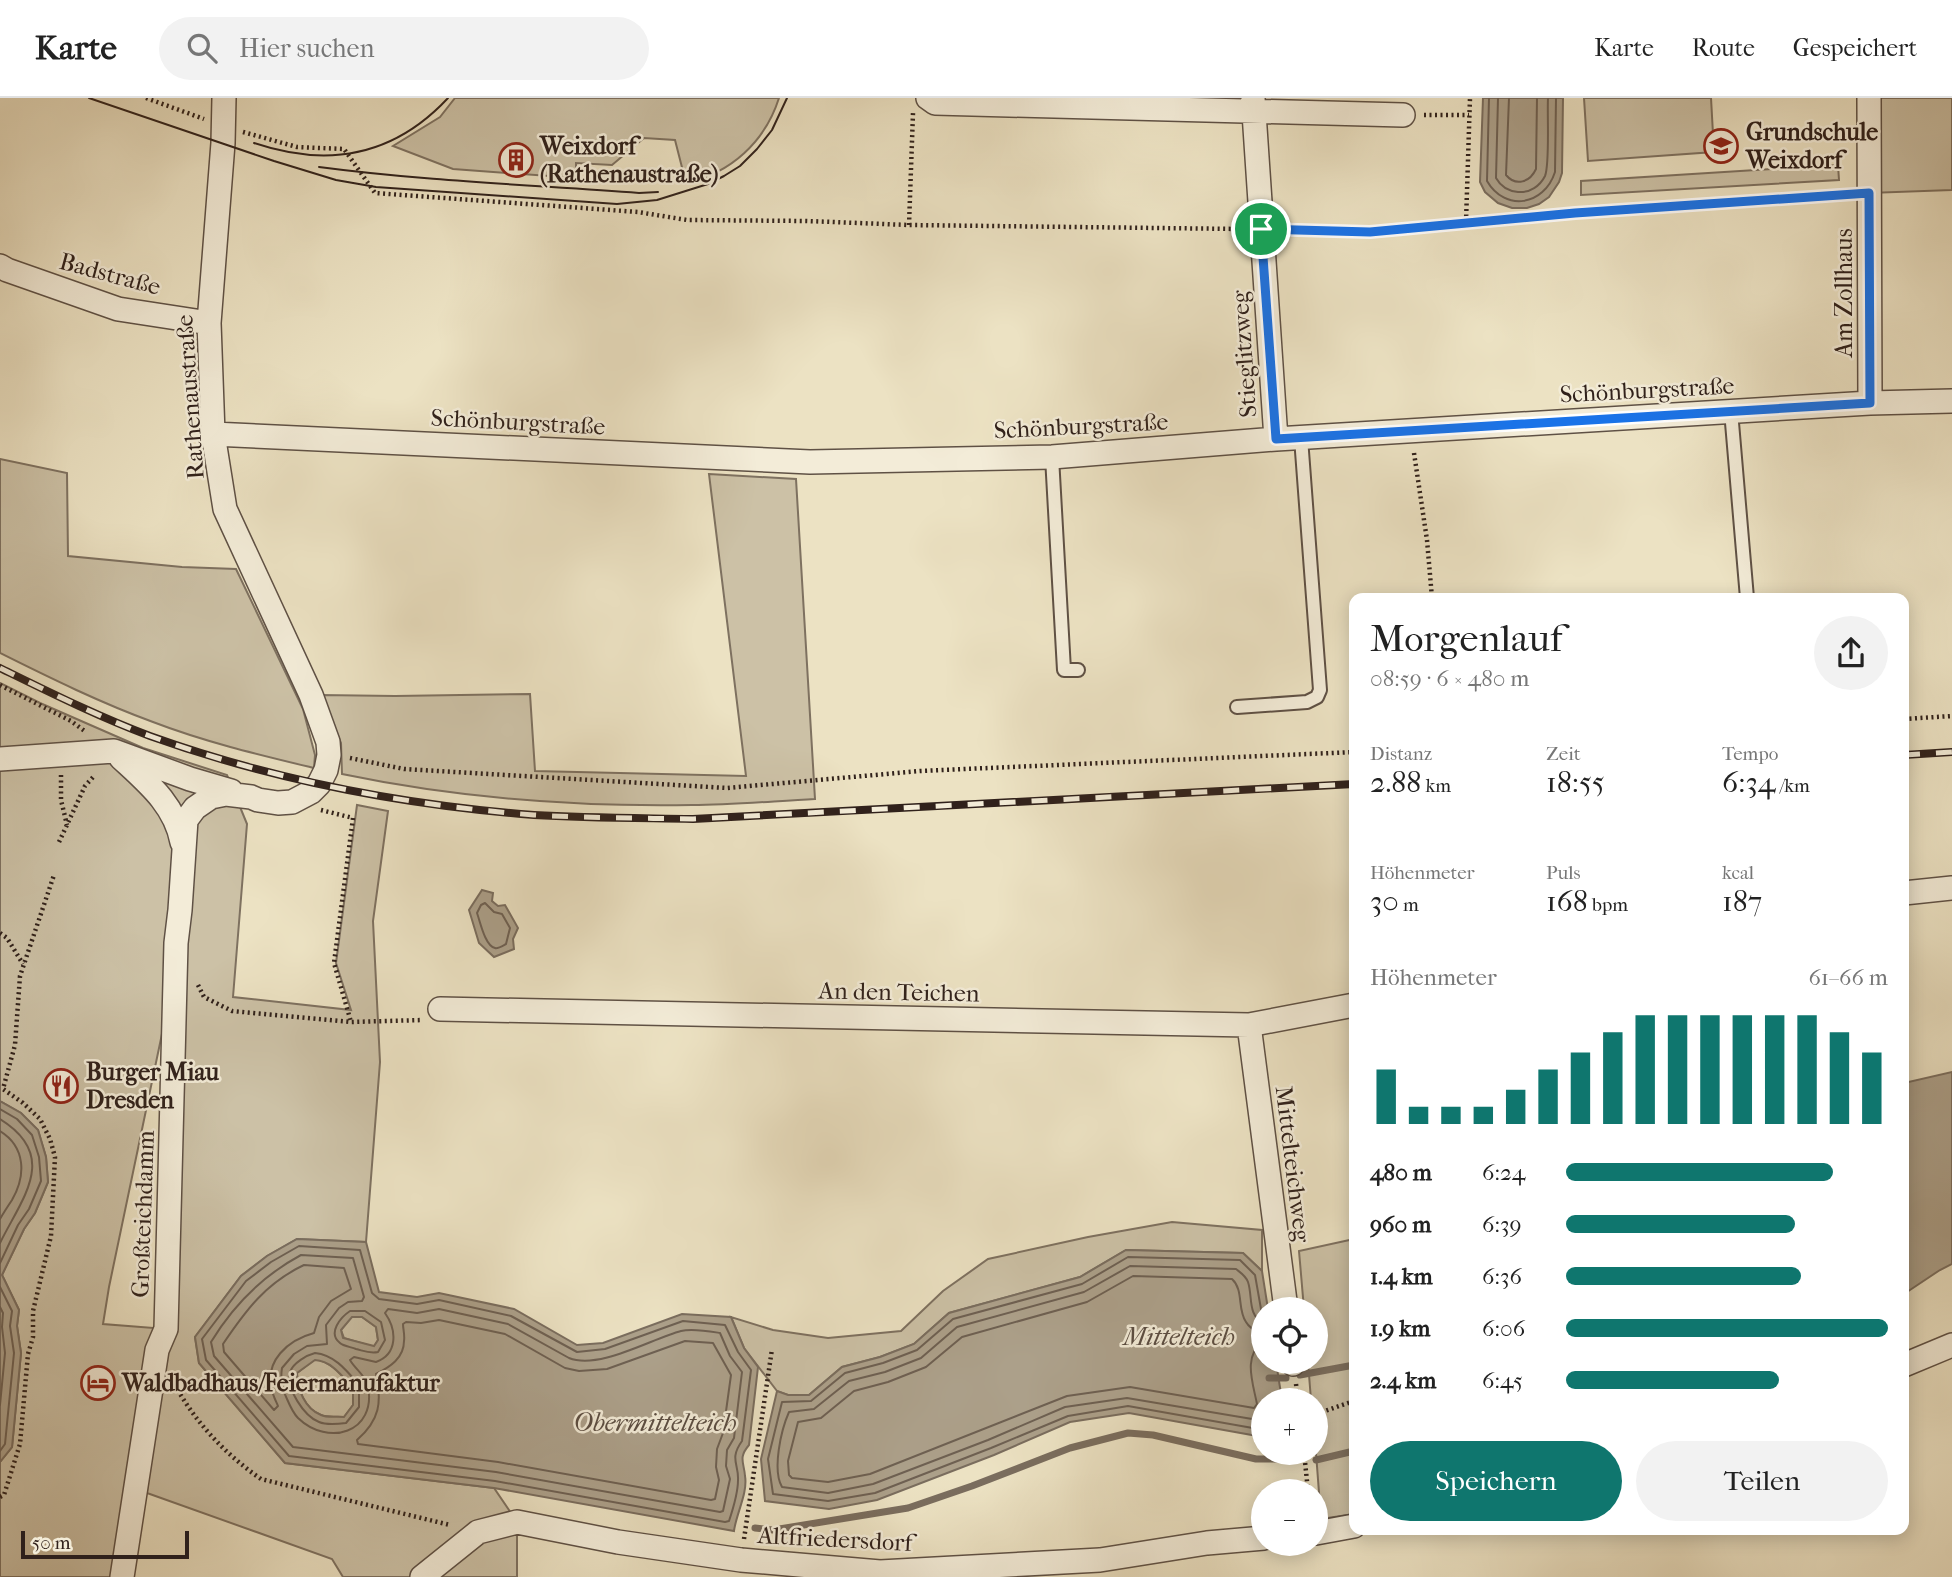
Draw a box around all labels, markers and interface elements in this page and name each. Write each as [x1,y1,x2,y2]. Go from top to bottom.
search box [159,17,649,80]
text: Karte [35,29,117,68]
icon: search [183,29,221,67]
text: Hier suchen [239,33,375,64]
text: Karte [1594,34,1654,62]
text: Route [1692,34,1755,62]
text: Gespeichert [1793,34,1917,62]
place label: Grundschule Weixdorf [1745,118,1878,174]
school or university icon: Grundschule Weixdorf [1702,127,1740,165]
place label: Weixdorf (Rathenaustraße) [539,132,718,188]
building icon: Weixdorf (Rathenaustraße) [497,141,535,179]
pin [1231,199,1291,259]
icon: arrive [1242,210,1280,248]
street label: Am Zollhaus [1830,228,1858,359]
street label: Badstraße [56,247,164,301]
street label: Stieglitzweg [1226,288,1262,419]
street label: Rathenaustraße [170,314,210,480]
street label: Schönburgstraße [1559,371,1735,409]
street label: Schönburgstraße [430,403,606,441]
street label: Schönburgstraße [993,407,1169,445]
text: Morgenlauf [1370,616,1563,661]
button: share [1814,616,1888,690]
text: 08:59 · 6 × 480 m [1370,665,1529,692]
text: Distanz [1370,743,1432,765]
text: Zeit [1546,743,1581,765]
text: Tempo [1722,743,1778,765]
text: 2.88 [1370,765,1421,800]
text: 18:55 [1546,765,1605,800]
text: 6:34 [1722,765,1776,800]
text: km [1421,775,1451,797]
text: /km [1776,775,1810,797]
text: Höhenmeter [1370,862,1475,884]
text: Puls [1546,862,1580,884]
text: kcal [1722,862,1754,884]
text: 30 [1370,884,1399,919]
text: 168 [1546,884,1588,919]
text: 187 [1722,884,1762,919]
text: m [1399,894,1419,916]
text: bpm [1588,894,1628,916]
text: Höhenmeter [1370,964,1497,991]
text: 61–66 m [1808,964,1888,991]
street label: An den Teichen [817,977,980,1007]
place label: Burger Miau Dresden [86,1058,219,1114]
restaurant icon: Burger Miau Dresden [42,1067,80,1105]
street label: Mittelteichweg [1270,1084,1317,1245]
street label: Großteichdamm [126,1130,160,1298]
text: 480 m [1370,1159,1432,1186]
text: 6:24 [1482,1159,1525,1186]
text: 960 m [1370,1211,1431,1238]
text: 6:39 [1482,1211,1522,1238]
text: 1.4 km [1370,1263,1433,1290]
text: 6:36 [1482,1263,1522,1290]
map controls [1251,1297,1328,1556]
button: locate [1251,1297,1328,1374]
text: 1.9 km [1370,1315,1430,1342]
text: 6:06 [1482,1315,1525,1342]
water label: Mittelteich [1121,1321,1235,1352]
hotel icon: Waldbadhaus/Feiermanufaktur [79,1364,117,1402]
text: 2.4 km [1370,1367,1436,1394]
text: 6:45 [1482,1367,1523,1394]
place label: Waldbadhaus/Feiermanufaktur [121,1369,441,1397]
button: + [1251,1388,1328,1465]
water label: Obermittelteich [573,1407,737,1438]
button: Speichern [1370,1441,1622,1521]
button: Teilen [1636,1441,1888,1521]
button: − [1251,1479,1328,1556]
street label: Altfriedersdorf [756,1521,918,1557]
scale bar [21,1528,189,1560]
text: 50 m [32,1532,71,1554]

